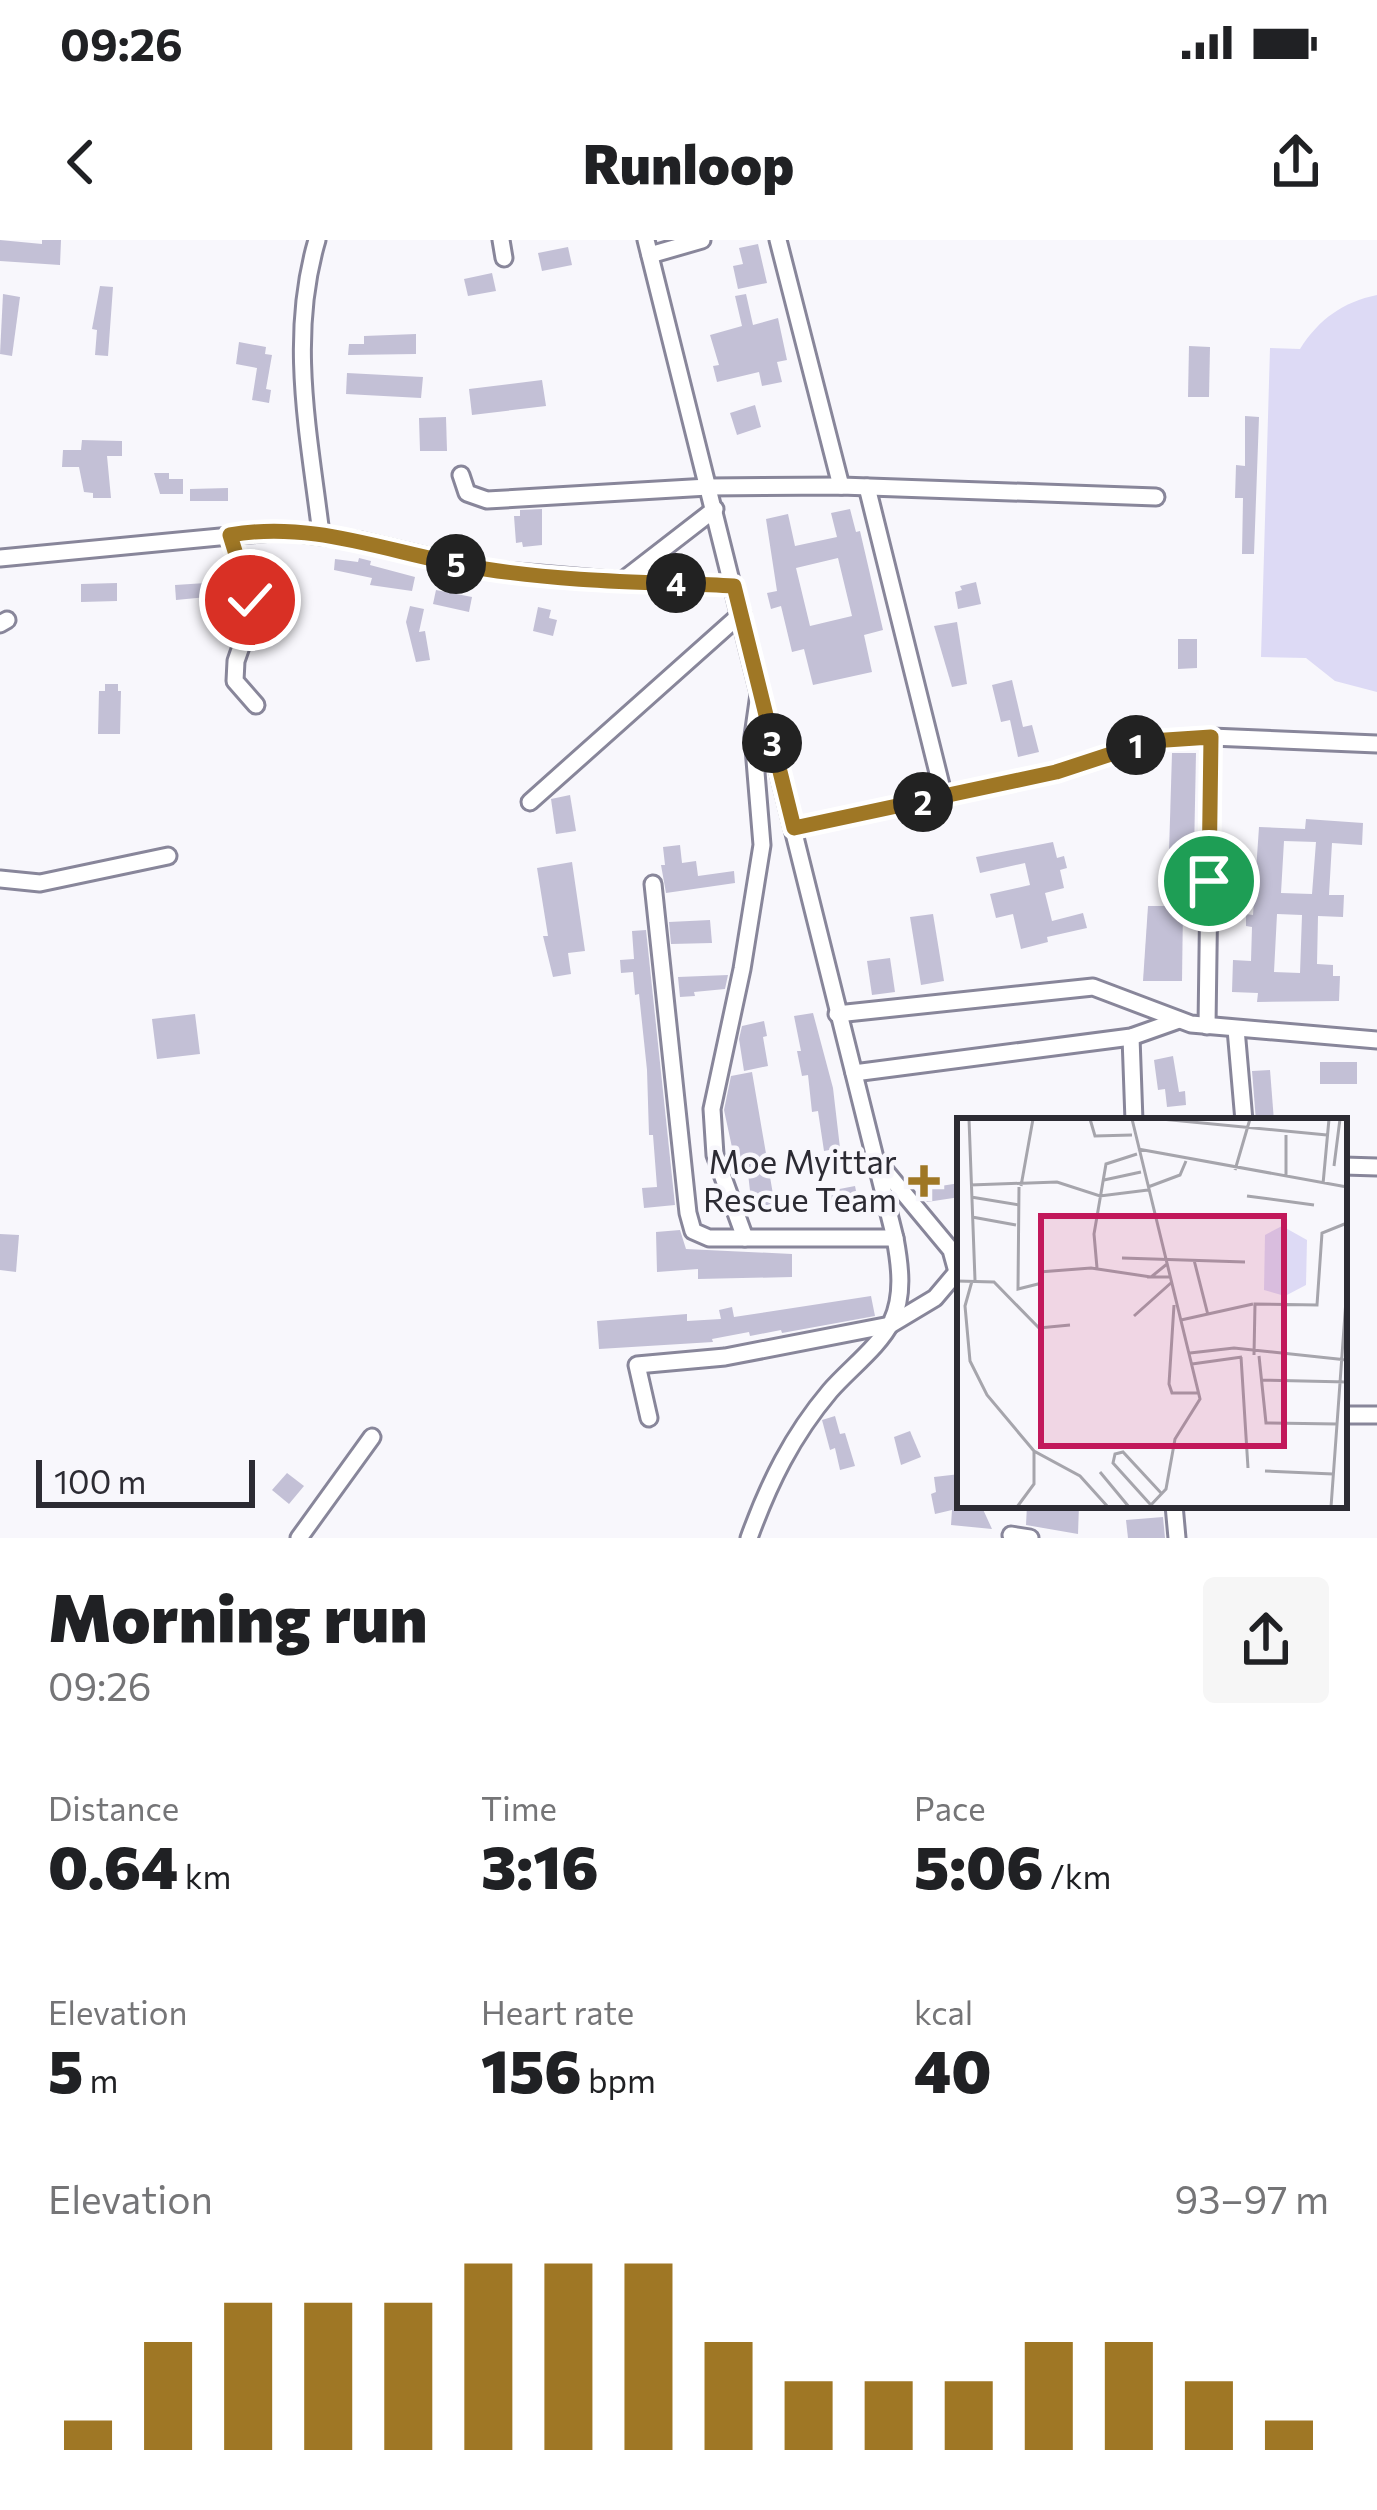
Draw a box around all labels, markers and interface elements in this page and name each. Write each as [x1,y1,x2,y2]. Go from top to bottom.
text: 09:26 [60,15,183,70]
icon: back [48,129,114,195]
text: Runloop [583,129,794,195]
icon: share [1263,129,1329,195]
pin: 5 [426,534,486,594]
text: 5 [446,543,466,584]
pin [199,549,301,651]
pin: 4 [646,553,706,613]
text: 4 [666,562,686,603]
icon: check [217,567,283,633]
pin: 3 [742,713,802,773]
pin: 1 [1106,715,1166,775]
text: 3 [762,722,782,763]
text: 1 [1129,724,1143,765]
pin: 2 [893,772,953,832]
text: 2 [914,781,932,822]
pin [1158,830,1260,932]
icon: arrive [1176,848,1242,914]
inset map [957,1118,1347,1508]
place label: Moe Myittar Rescue Team [703,1140,897,1219]
marker: Moe Myittar Rescue Team [908,1165,940,1197]
scale bar [36,1454,255,1507]
text: 100 m [54,1460,146,1501]
text: Morning run [48,1575,428,1656]
button: share [1203,1577,1329,1703]
text: 09:26 [48,1661,152,1709]
text: Distance [48,1787,179,1828]
text: Time [481,1787,557,1828]
text: Pace [914,1787,986,1828]
text: 0.64 [48,1828,178,1901]
text: 3:16 [481,1828,599,1901]
text: 5:06 [914,1828,1044,1901]
text: km [178,1855,231,1896]
text: /km [1044,1855,1111,1896]
text: Elevation [48,1991,187,2032]
text: Heart rate [481,1991,634,2032]
text: kcal [914,1991,973,2032]
text: 5 [48,2032,83,2105]
text: 156 [481,2032,582,2105]
text: 40 [914,2032,992,2105]
text: m [83,2059,118,2100]
text: bpm [582,2059,656,2100]
text: Elevation [48,2174,213,2222]
text: 93–97 m [1175,2174,1329,2222]

